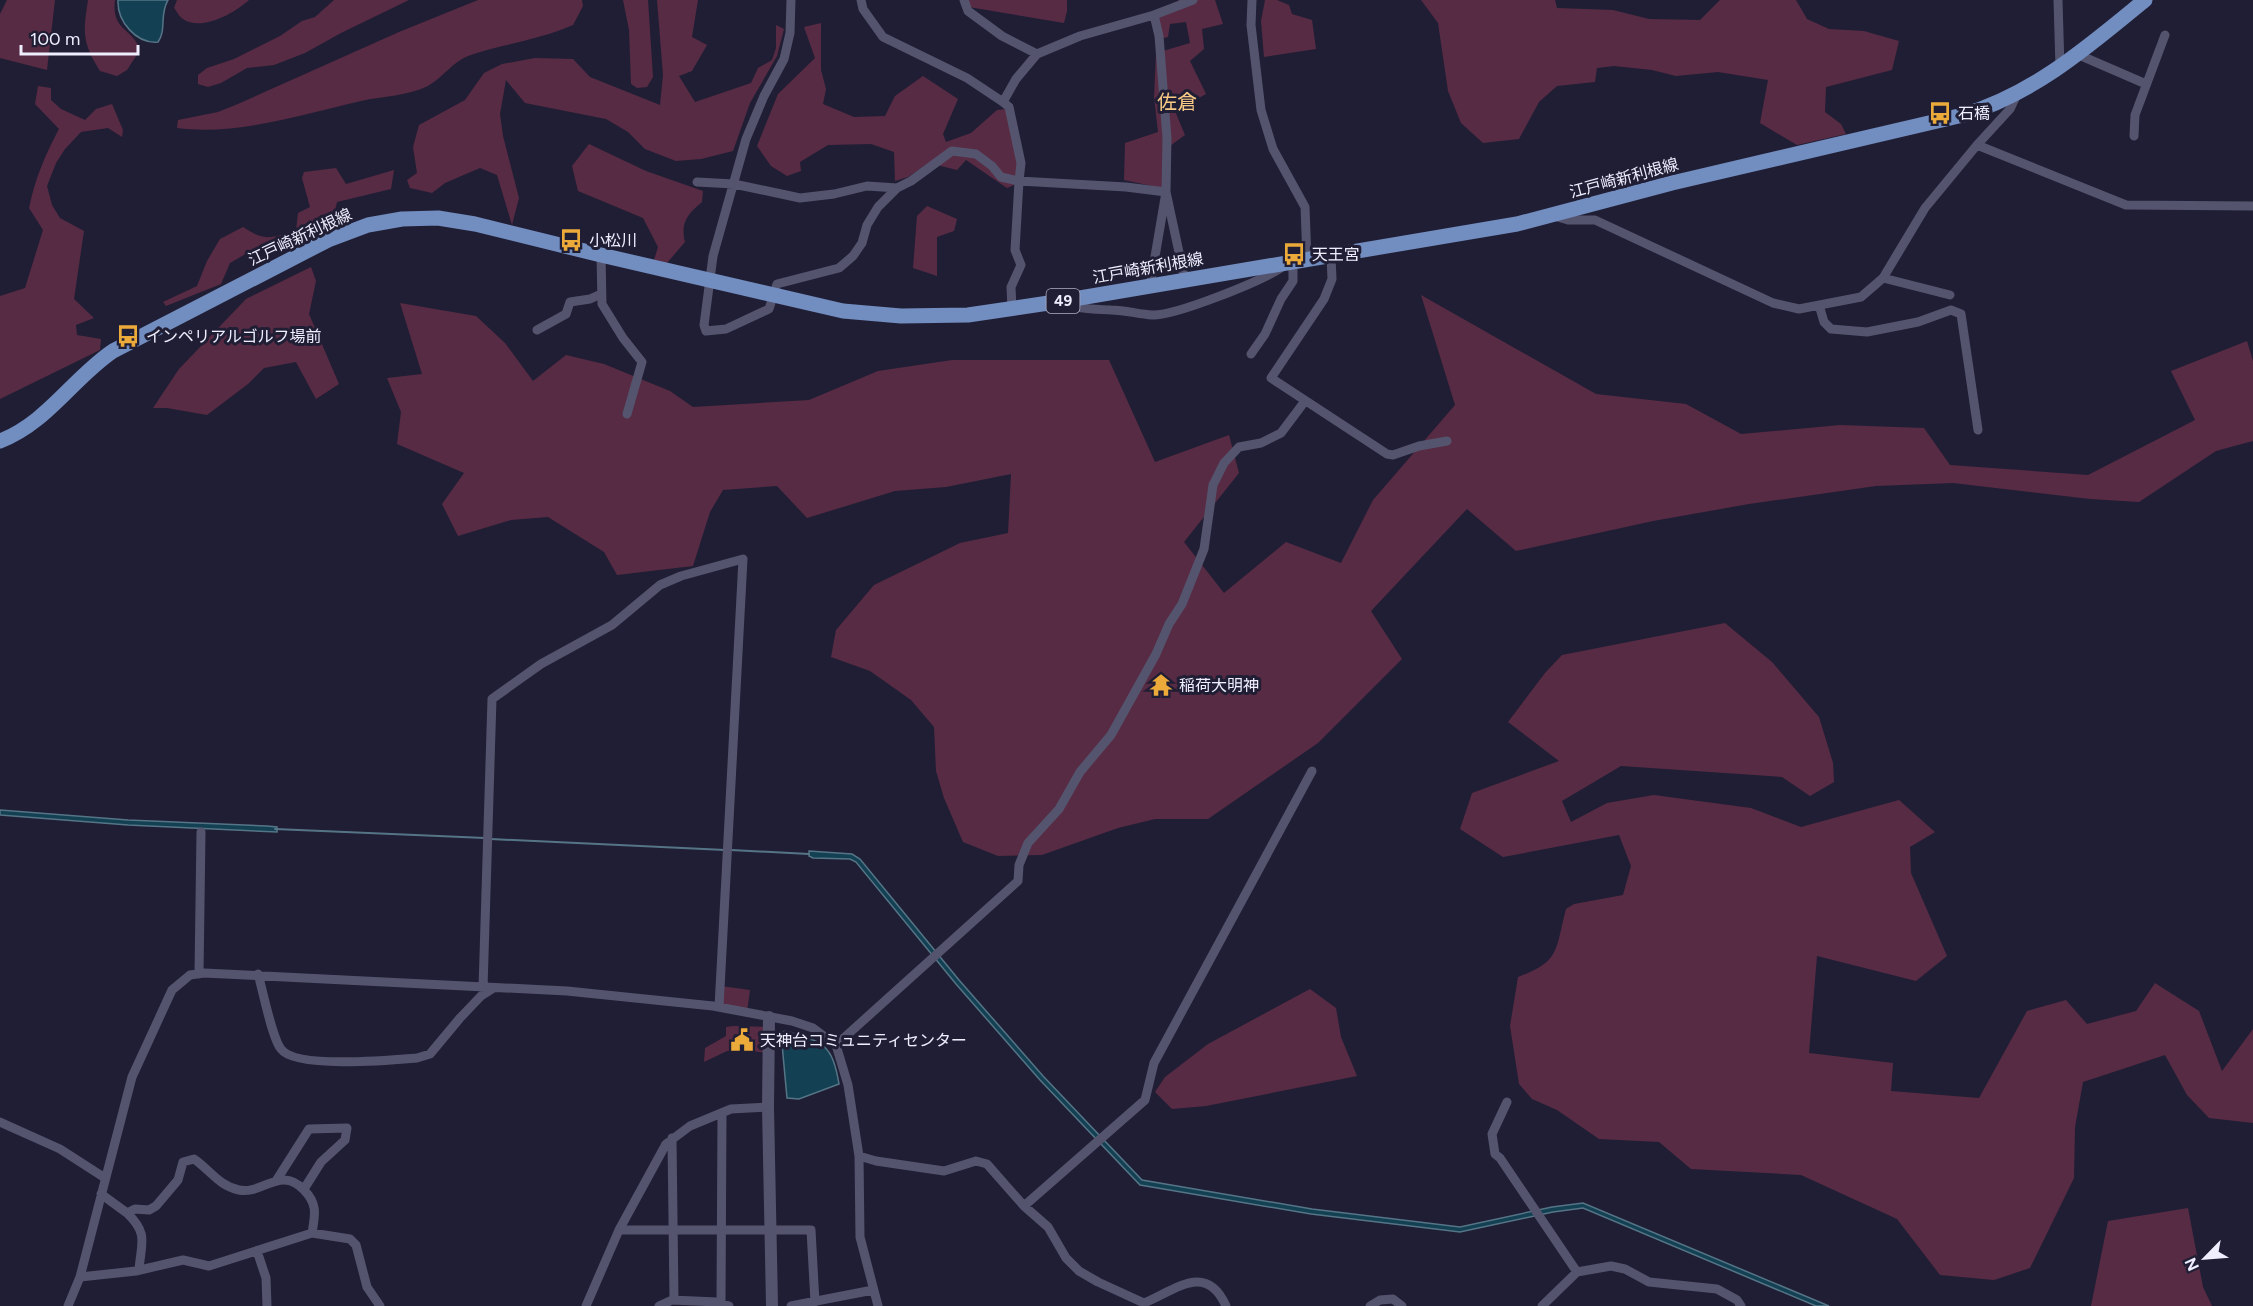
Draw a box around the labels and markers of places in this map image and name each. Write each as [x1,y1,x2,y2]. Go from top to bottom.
bus stop icon: 石橋 [1927,100,1953,126]
place label: 石橋 [1958,104,1990,123]
bus stop icon: 小松川 [558,227,584,253]
place label: 小松川 [589,231,637,250]
bus stop icon: 天王宮 [1281,241,1307,267]
place label: 天王宮 [1312,245,1360,264]
bus stop icon: インペリアルゴルフ場前 [115,323,141,349]
place label: インペリアルゴルフ場前 [146,327,322,346]
temple icon: 稲荷大明神 [1148,672,1174,698]
place label: 稲荷大明神 [1179,676,1259,695]
public building icon: 天神台コミュニティセンター [729,1027,755,1053]
place label: 天神台コミュニティセンター [760,1031,967,1050]

